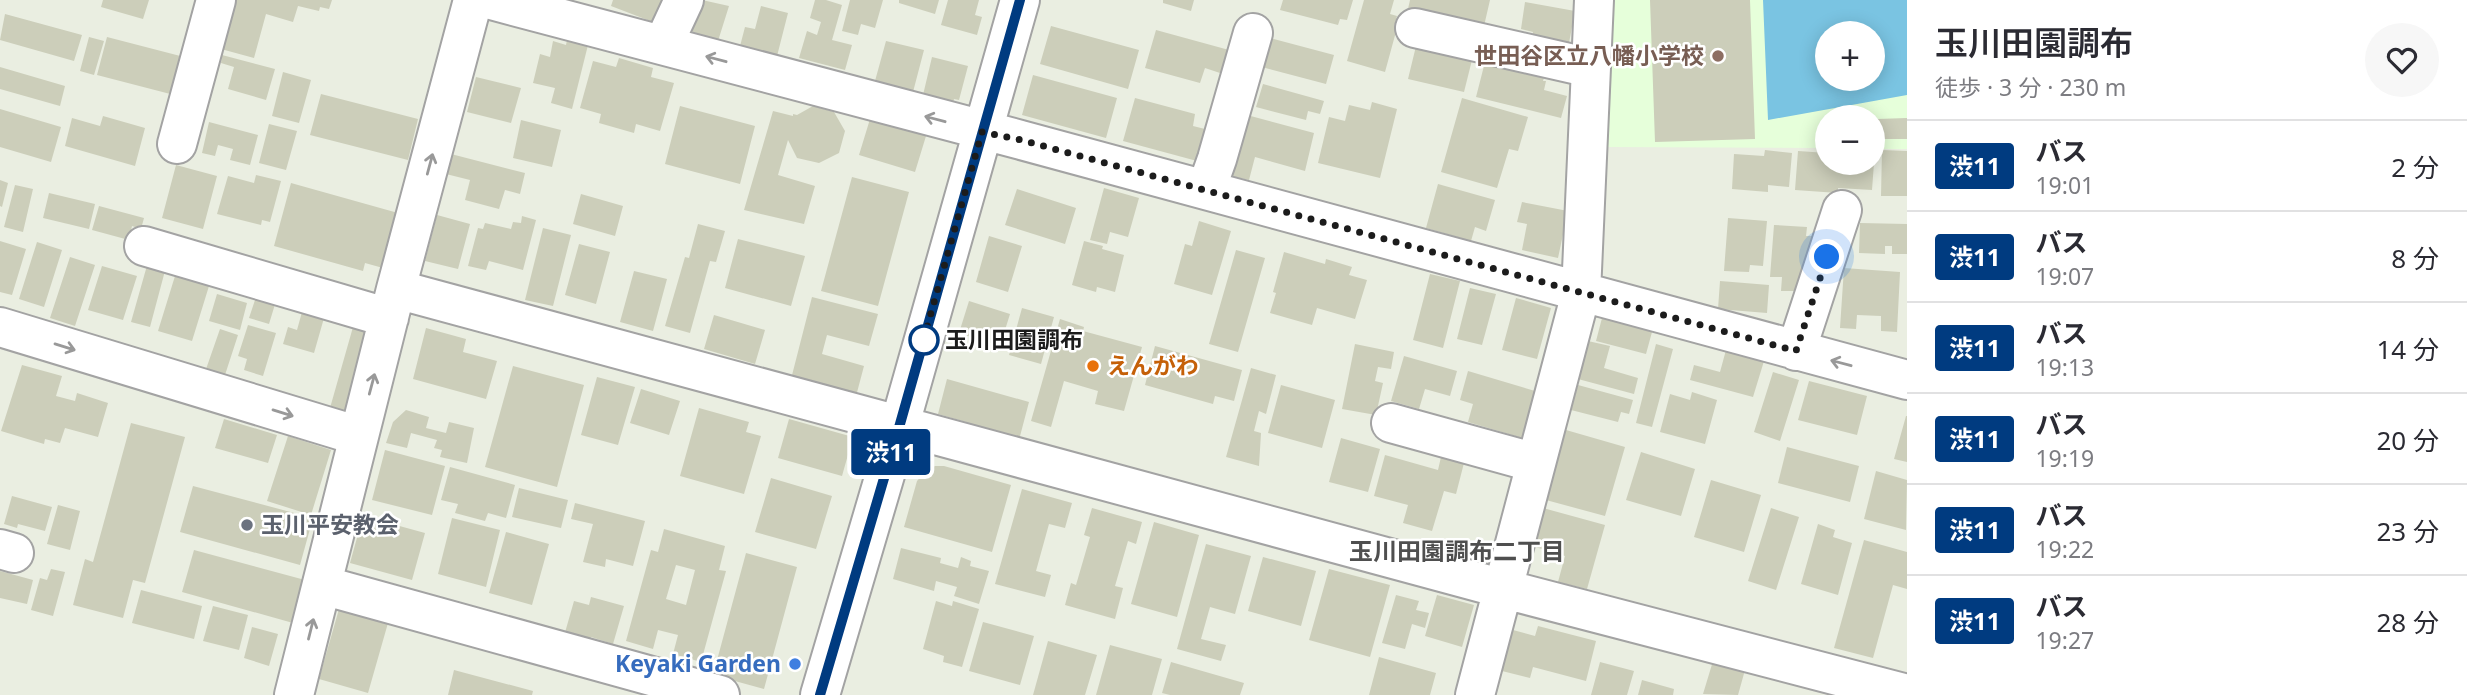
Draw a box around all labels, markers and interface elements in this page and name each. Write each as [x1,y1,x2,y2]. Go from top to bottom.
text: 玉川田園調布 [1935,20,2133,65]
map controls [1815,21,1885,175]
button: + [1815,21,1885,91]
button: heart [2365,23,2439,97]
place label: 世田谷区立八幡小学校 [1474,39,1704,71]
marker: 世田谷区立八幡小学校 [1710,48,1726,64]
one-way arrow [705,52,728,65]
text: 徒歩 · 3 分 · 230 m [1935,71,2126,103]
button: − [1815,105,1885,175]
one-way arrow [924,112,947,125]
text: バス [2035,133,2087,169]
text: 渋11 [1949,149,2000,182]
text: 2 分 [2391,149,2439,185]
one-way arrow [424,153,437,175]
text: 19:01 [2035,169,2094,201]
text: バス [2035,224,2087,260]
your location [1809,239,1844,274]
text: 渋11 [1949,240,2000,273]
text: 8 分 [2391,240,2439,276]
text: 19:07 [2035,260,2094,292]
text: バス [2035,315,2087,351]
place label: 玉川田園調布 [945,323,1083,355]
marker: 玉川田園調布 [909,325,939,355]
text: 渋11 [1949,331,2000,364]
text: 14 分 [2376,331,2439,367]
one-way arrow [54,342,76,355]
place label: えんがわ [1107,349,1199,381]
text: 19:13 [2035,351,2094,383]
one-way arrow [1830,356,1853,369]
marker: えんがわ [1085,358,1101,374]
one-way arrow [366,374,379,396]
text: バス [2035,406,2087,442]
one-way arrow [272,408,294,421]
text: 渋11 [1949,422,2000,455]
text: 20 分 [2376,422,2439,458]
line badge: 渋11 [851,429,931,475]
text: 渋11 [865,435,917,468]
text: 19:19 [2035,442,2094,474]
text: バス [2035,497,2087,533]
place label: 玉川平安教会 [261,508,399,540]
text: 渋11 [1949,513,2000,546]
text: 23 分 [2376,513,2439,549]
marker: 玉川平安教会 [239,517,255,533]
text: 19:22 [2035,533,2094,565]
district label: 玉川田園調布二丁目 [1349,534,1565,567]
text: バス [2035,588,2087,624]
text: 渋11 [1949,604,2000,637]
text: 28 分 [2376,604,2439,640]
one-way arrow [305,618,318,641]
text: 19:27 [2035,624,2094,656]
place label: Keyaki Garden [615,647,781,679]
marker: Keyaki Garden [787,656,803,672]

